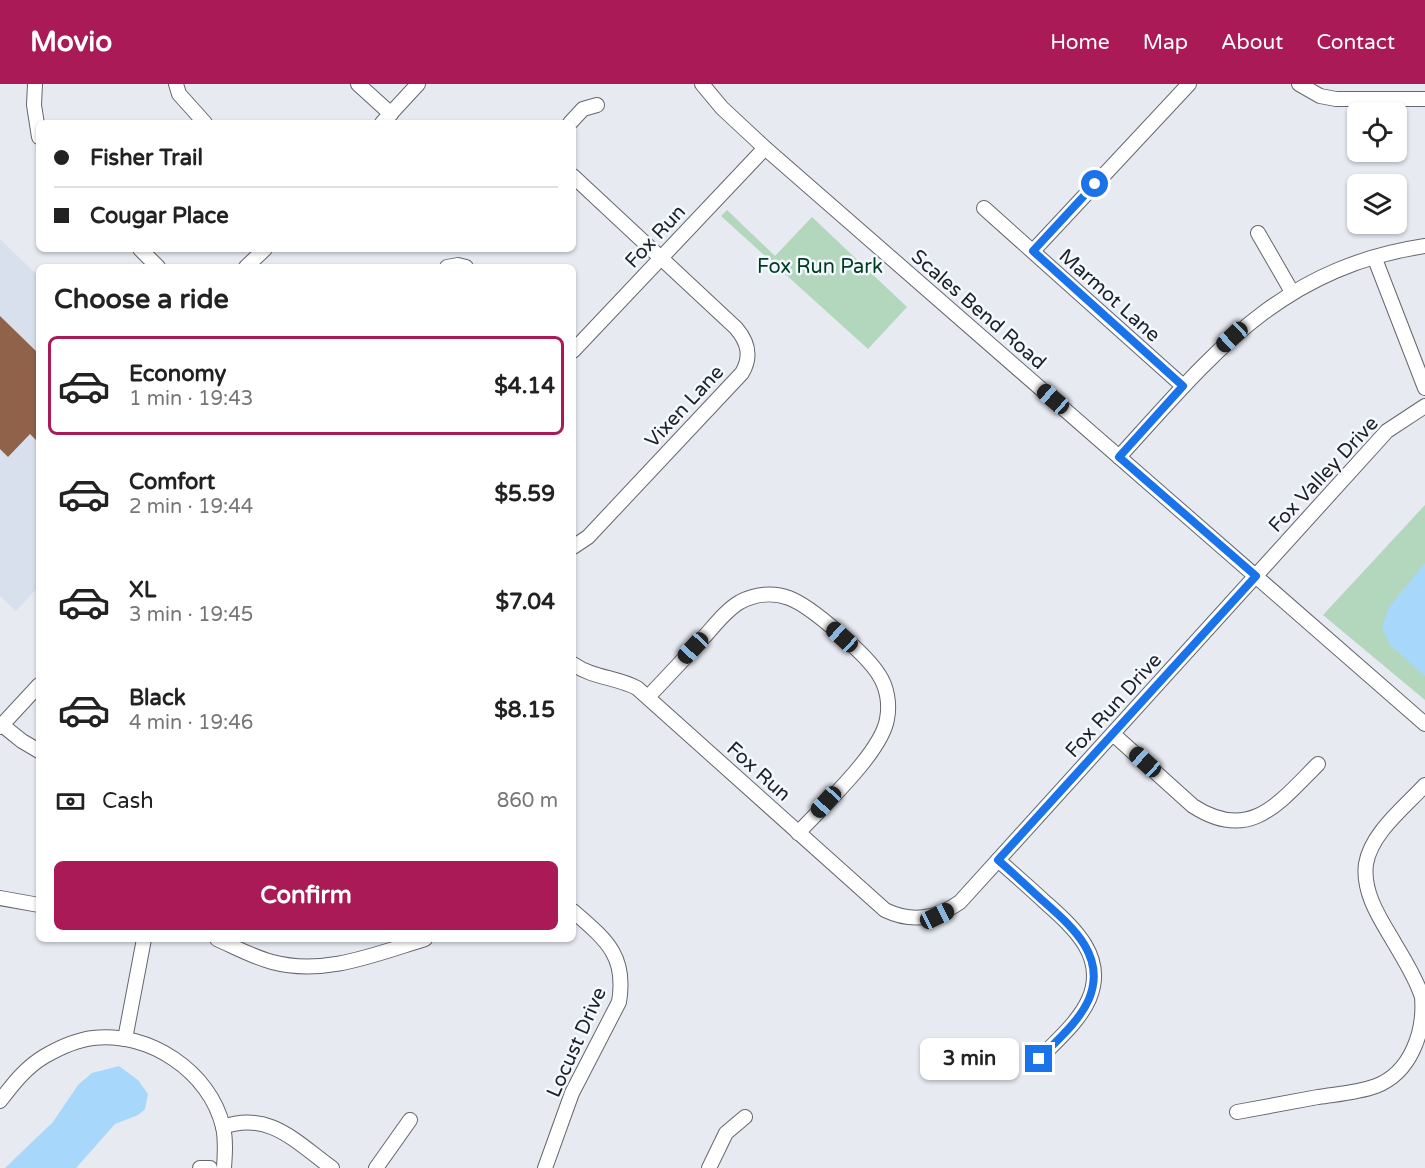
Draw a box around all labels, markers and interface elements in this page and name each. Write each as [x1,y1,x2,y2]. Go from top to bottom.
text: Movio [30,25,112,59]
text: Home [1050,30,1110,55]
text: Map [1143,30,1188,55]
text: About [1221,30,1283,55]
text: Contact [1316,30,1395,55]
map controls [1347,102,1407,234]
button: locate [1347,102,1407,162]
text: Fisher Trail [90,145,203,171]
route start [1081,170,1108,197]
button: layers [1347,174,1407,234]
street label: Fox Run [620,200,691,273]
text: Cougar Place [90,203,229,229]
street label: Marmot Lane [1054,244,1165,347]
street label: Scales Bend Road [906,245,1051,375]
park label: Fox Run Park [757,255,883,279]
text: Choose a ride [54,283,229,316]
car [1213,318,1251,356]
icon: car [57,359,111,413]
street label: Vixen Lane [640,360,729,453]
text: Economy [129,361,226,387]
text: $4.14 [494,373,555,399]
car [1034,380,1072,418]
text: 1 min · 19:43 [129,387,253,411]
street label: Fox Valley Drive [1264,412,1384,538]
icon: car [57,467,111,521]
text: Comfort [129,469,215,495]
text: $5.59 [494,481,555,507]
text: 2 min · 19:44 [129,495,253,519]
icon: car [57,575,111,629]
text: XL [129,577,156,603]
text: $7.04 [495,589,555,615]
text: 3 min · 19:45 [129,603,253,627]
car [823,618,861,656]
car [674,629,712,667]
street label: Fox Run Drive [1061,648,1167,763]
icon: car [57,683,111,737]
text: Black [129,685,186,711]
text: $8.15 [494,697,555,723]
text: 4 min · 19:46 [129,711,253,735]
street label: Fox Run [721,737,795,807]
car [1126,743,1164,781]
car [807,783,845,821]
icon: cash [54,785,87,818]
text: Cash [102,788,154,814]
text: 860 m [497,789,558,813]
button: Confirm [54,861,558,930]
car [917,900,957,932]
street label: Locust Drive [542,984,612,1101]
callout: 3 min [919,1038,1018,1080]
route end [1025,1045,1052,1072]
text: 3 min [943,1047,996,1071]

